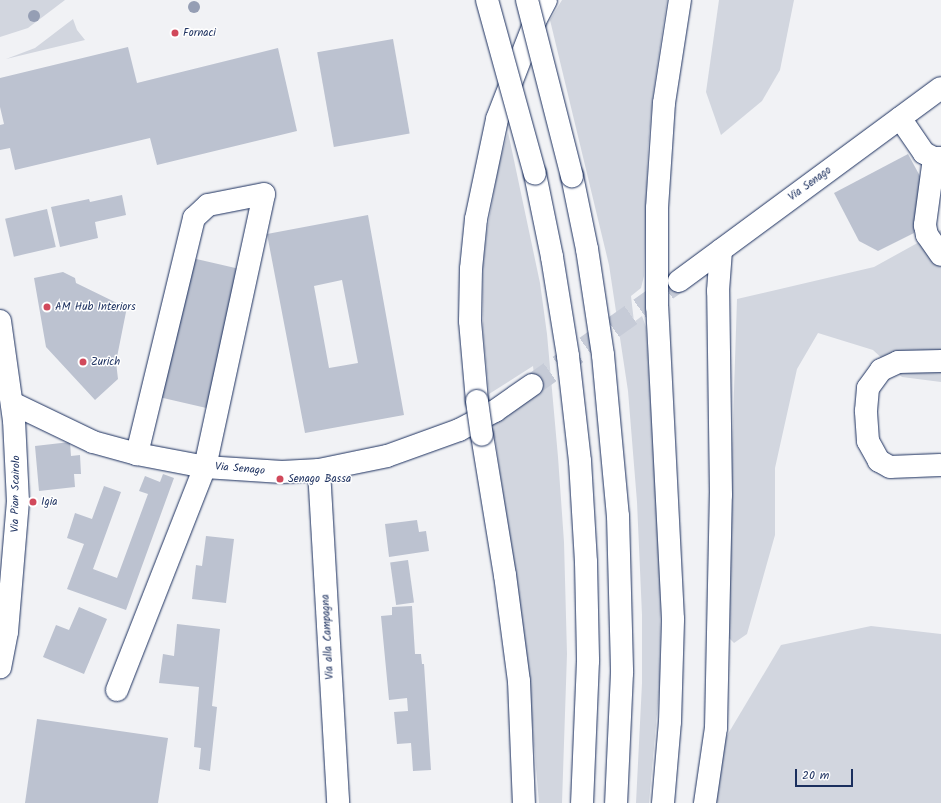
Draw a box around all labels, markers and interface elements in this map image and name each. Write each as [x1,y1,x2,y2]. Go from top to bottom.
place label: Fornaci [183,26,216,40]
marker: Fornaci [170,28,180,38]
street label: Via Senago [786,164,834,204]
place label: AM Hub Interiors [55,300,136,314]
marker: AM Hub Interiors [42,302,52,312]
place label: Zurich [91,355,120,369]
marker: Zurich [78,357,88,367]
street label: Via Pian Scairolo [9,455,23,533]
street label: Via Senago [214,460,266,478]
place label: Senago Bassa [288,472,351,486]
marker: Senago Bassa [275,474,285,484]
place label: Igia [41,495,57,509]
marker: Igia [28,497,38,507]
street label: Via alla Campagna [319,594,337,680]
scale bar [797,761,855,787]
text: 20 m [802,766,829,785]

